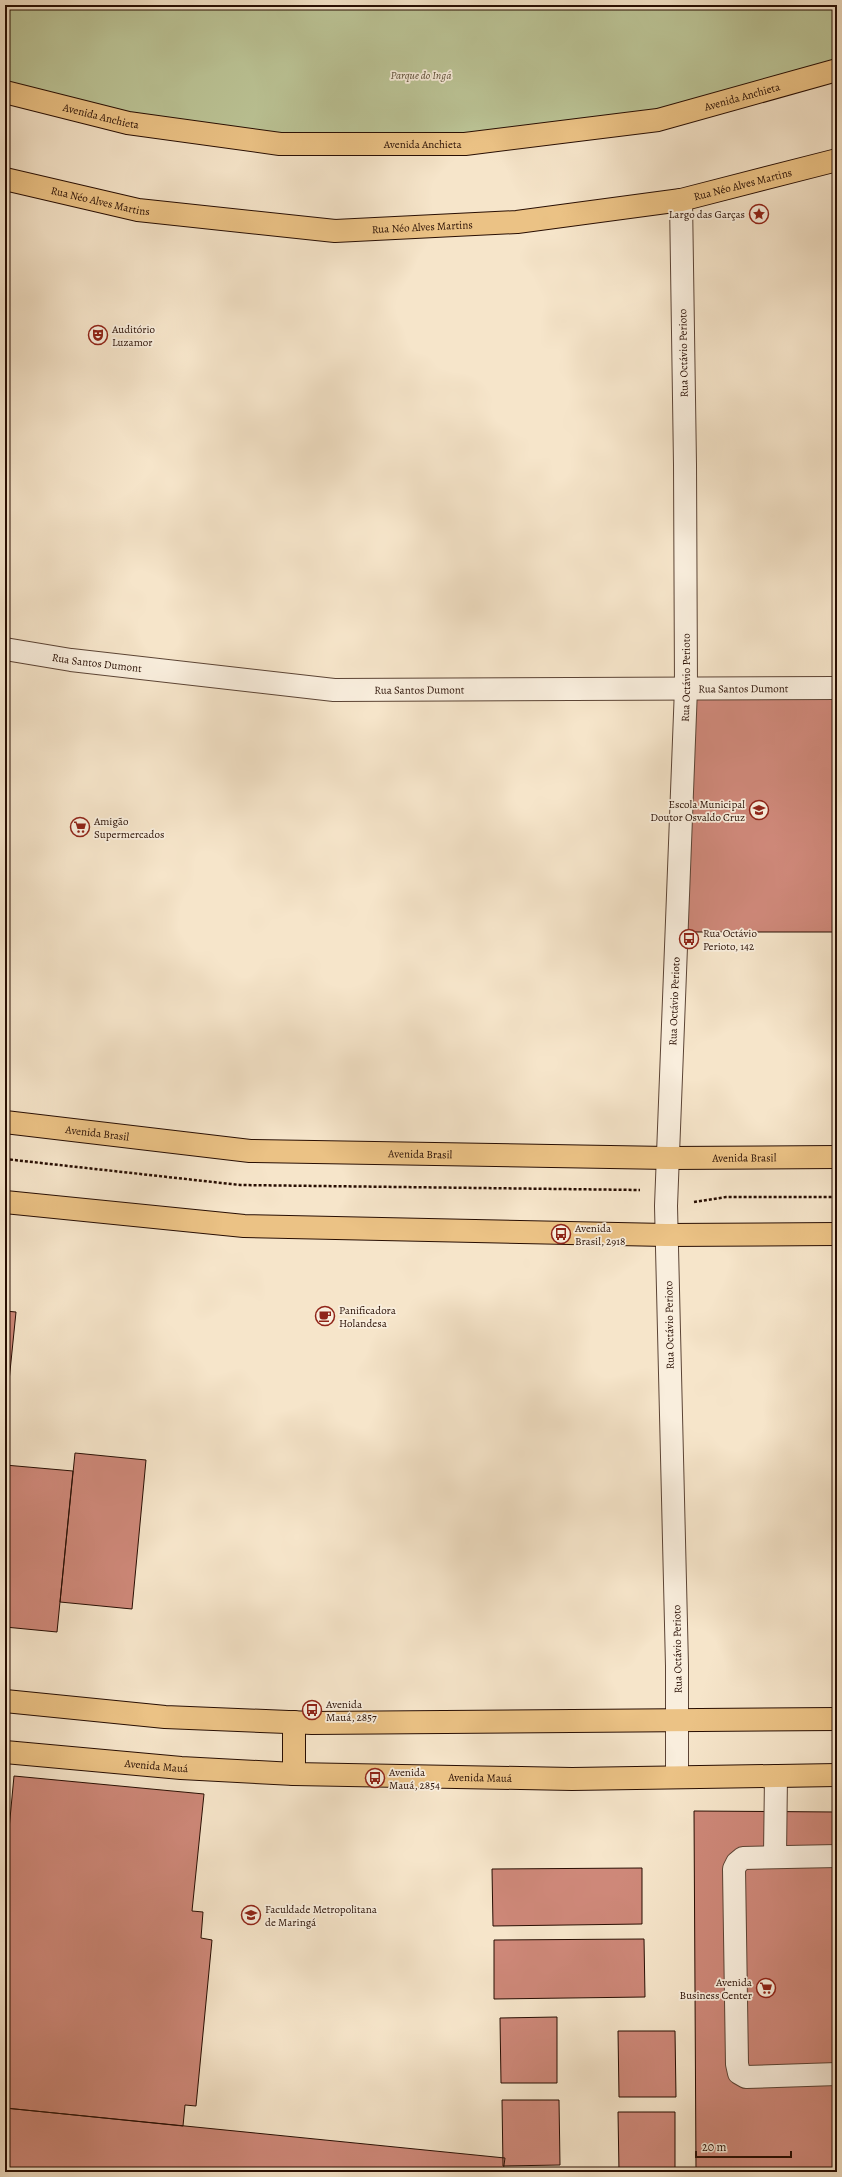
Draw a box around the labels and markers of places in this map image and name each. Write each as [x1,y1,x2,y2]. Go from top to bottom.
place icon: Largo das Garças [748,203,770,225]
place label: Largo das Garças [669,207,745,222]
place label: Auditório Luzamor [111,322,156,350]
theatre icon: Auditório Luzamor [87,324,109,346]
place label: Escola Municipal Doutor Osvaldo Cruz [650,797,745,825]
school or university icon: Escola Municipal Doutor Osvaldo Cruz [748,799,770,821]
place label: Amigão Supermercados [93,814,164,842]
supermarket icon: Amigão Supermercados [69,816,91,838]
place label: Rua Octávio Perioto, 142 [703,926,757,954]
bus stop icon: Rua Octávio Perioto, 142 [678,928,700,950]
place label: Avenida Brasil, 2918 [574,1221,625,1249]
bus stop icon: Avenida Brasil, 2918 [550,1223,572,1245]
place label: Panificadora Holandesa [339,1303,397,1331]
cafe icon: Panificadora Holandesa [314,1305,336,1327]
place label: Avenida Mauá, 2857 [325,1697,377,1725]
bus stop icon: Avenida Mauá, 2857 [301,1699,323,1721]
place label: Avenida Mauá, 2854 [388,1765,440,1793]
bus stop icon: Avenida Mauá, 2854 [364,1767,386,1789]
place label: Faculdade Metropolitana de Maringá [265,1902,378,1930]
school or university icon: Faculdade Metropolitana de Maringá [240,1904,262,1926]
place label: Avenida Business Center [680,1975,753,2003]
supermarket icon: Avenida Business Center [755,1977,777,1999]

